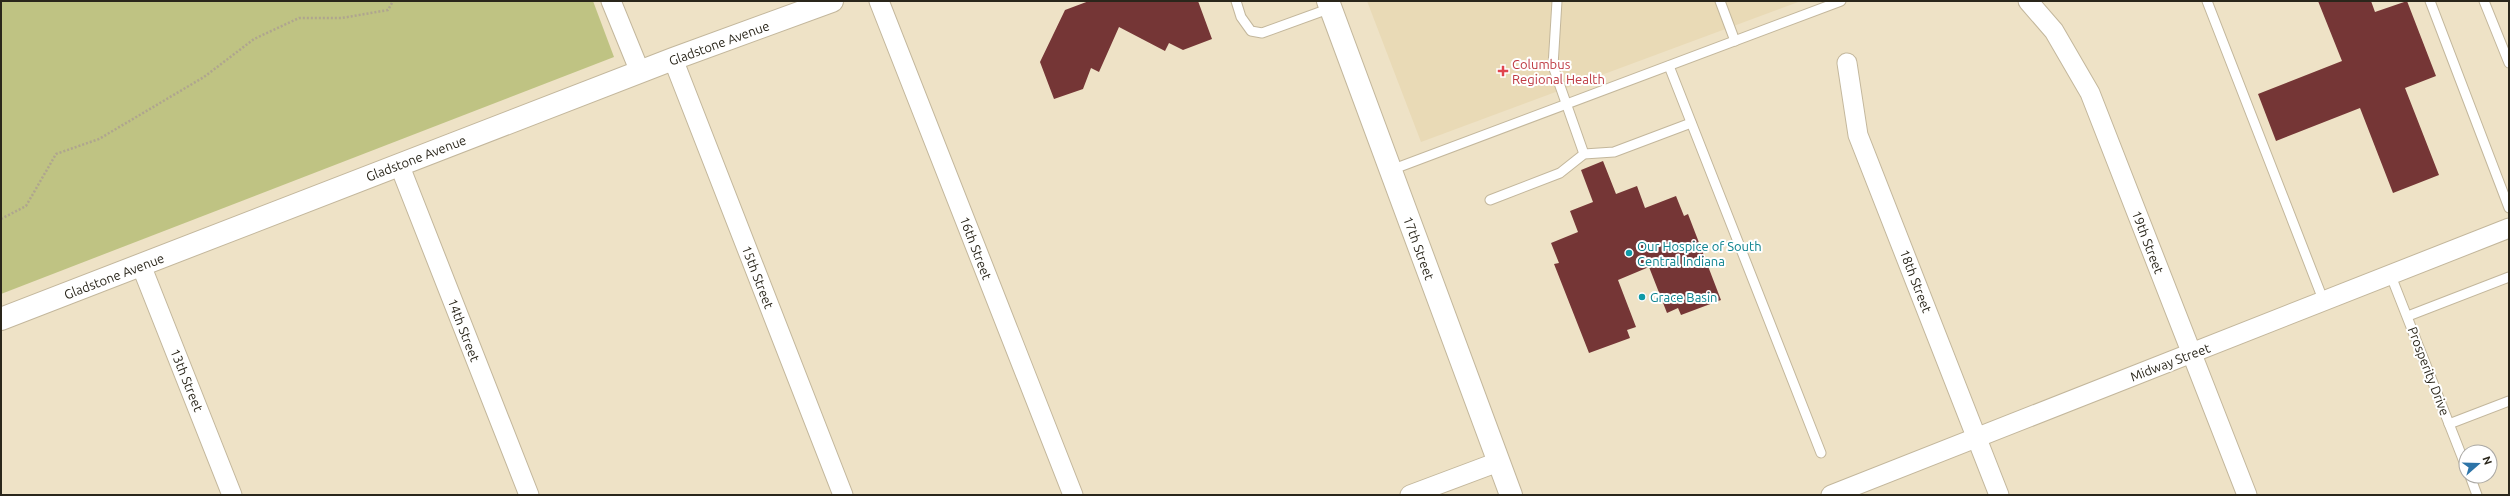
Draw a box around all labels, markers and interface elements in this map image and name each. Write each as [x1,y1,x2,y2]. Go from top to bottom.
street label: Gladstone Avenue [667,18,771,68]
place label: Columbus Regional Health [1512,57,1605,86]
marker: Columbus Regional Health [1497,65,1509,77]
street label: Gladstone Avenue [364,132,468,184]
street label: 19th Street [2130,208,2166,276]
street label: 16th Street [958,214,994,282]
street label: 17th Street [1401,214,1437,282]
place label: Our Hospice of South Central Indiana [1637,239,1762,268]
street label: 15th Street [740,243,776,311]
street label: 18th Street [1898,247,1934,315]
marker: Our Hospice of South Central Indiana [1624,248,1634,258]
street label: Gladstone Avenue [62,250,166,302]
place label: Grace Basin [1650,290,1718,304]
marker: Grace Basin [1637,292,1647,302]
street label: 14th Street [446,296,482,364]
street label: Prosperity Drive [2406,325,2452,417]
street label: Midway Street [2128,340,2212,384]
street label: 13th Street [168,347,206,413]
north arrow [2458,444,2498,484]
text: N [2480,455,2494,466]

